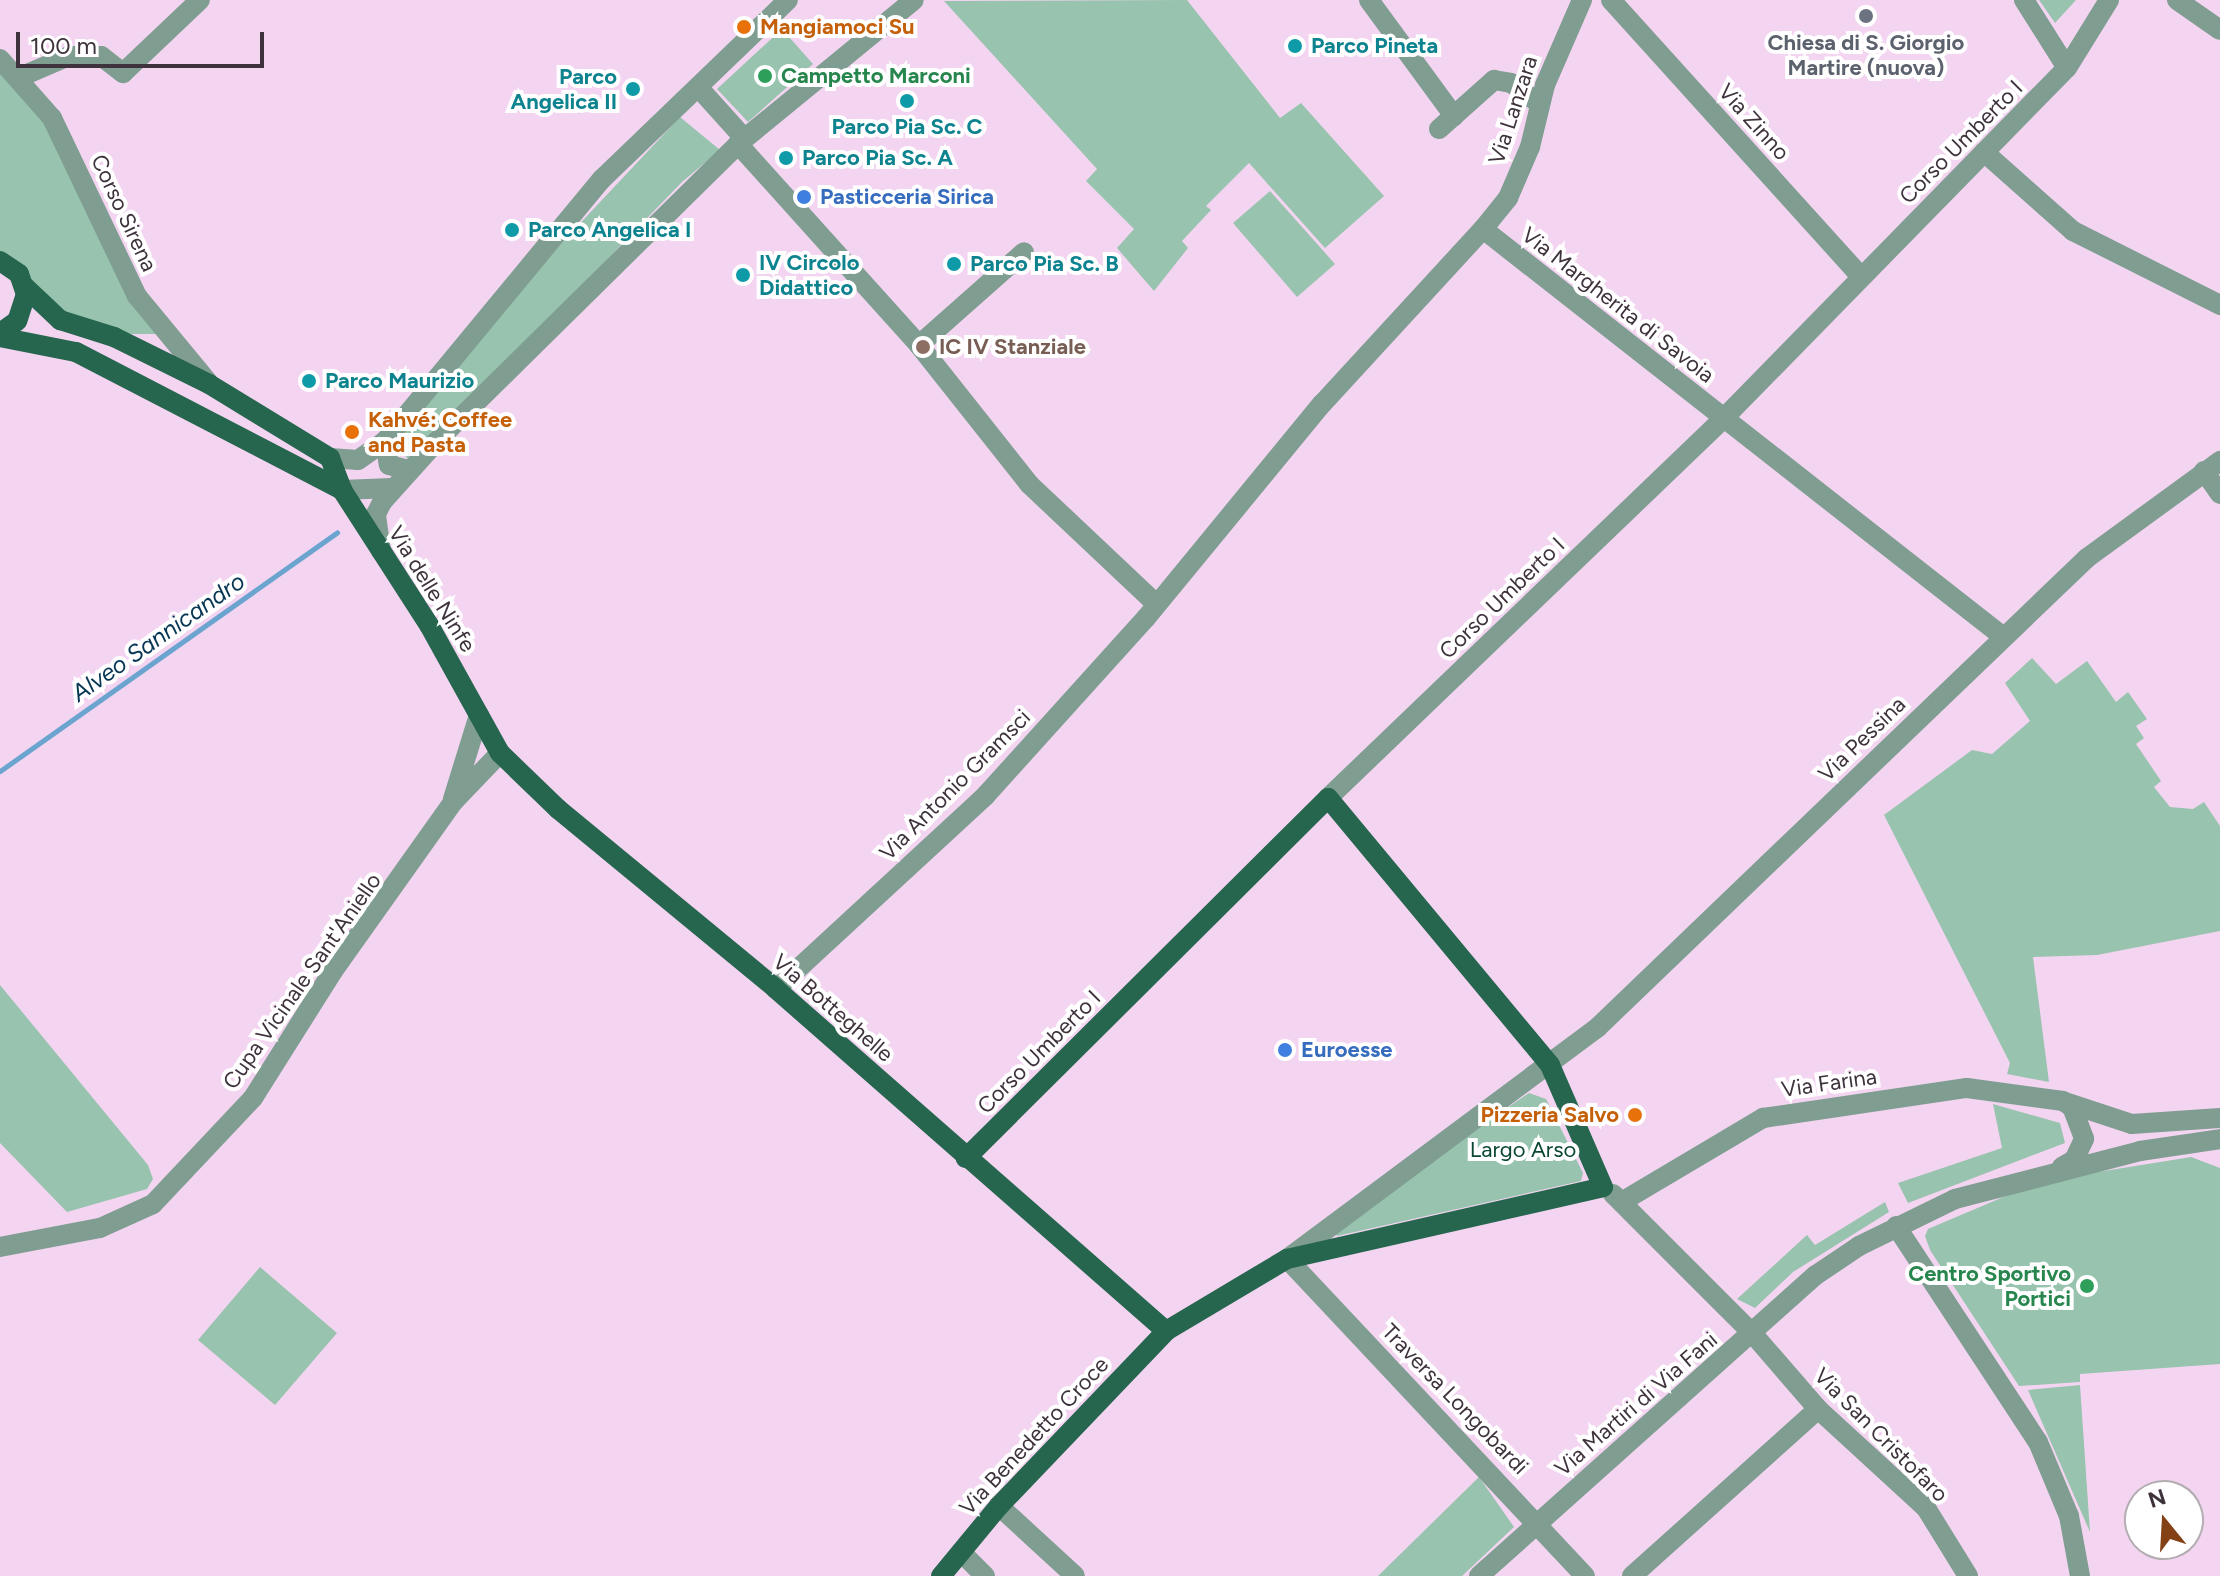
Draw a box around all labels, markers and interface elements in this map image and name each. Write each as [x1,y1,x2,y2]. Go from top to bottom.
marker: Chiesa di S. Giorgio Martire (nuova) [1857,7,1875,25]
place label: Mangiamoci Su [760,14,915,40]
scale bar [20,16,268,66]
marker: Mangiamoci Su [735,18,753,36]
place label: Chiesa di S. Giorgio Martire (nuova) [1768,29,1964,80]
text: 100 m [30,31,97,60]
place label: Parco Pineta [1311,33,1438,59]
marker: Parco Pineta [1286,37,1304,55]
street label: Via Lanzara [1483,52,1543,168]
place label: Parco Angelica II [511,63,617,114]
place label: Campetto Marconi [781,63,971,89]
marker: Campetto Marconi [756,67,774,85]
street label: Corso Umberto I [1894,75,2028,209]
street label: Via Zinno [1713,78,1795,166]
marker: Parco Angelica II [624,80,642,98]
marker: Parco Pia Sc. C [898,92,916,110]
place label: Parco Pia Sc. C [831,114,983,140]
place label: Parco Pia Sc. A [802,145,953,171]
marker: Parco Pia Sc. A [777,149,795,167]
street label: Corso Sirena [85,150,163,276]
place label: Pasticceria Sirica [820,184,994,210]
marker: Pasticceria Sirica [795,188,813,206]
place label: Parco Angelica I [528,217,691,243]
marker: Parco Angelica I [503,221,521,239]
street label: Via Margherita di Savoia [1516,222,1720,388]
place label: IV Circolo Didattico [759,249,860,300]
place label: Parco Pia Sc. B [970,251,1119,277]
marker: Parco Pia Sc. B [945,255,963,273]
marker: IV Circolo Didattico [734,266,752,284]
place label: IC IV Stanziale [939,334,1086,360]
marker: IC IV Stanziale [914,338,932,356]
place label: Parco Maurizio [325,368,474,394]
marker: Parco Maurizio [300,372,318,390]
place label: Kahvé: Coffee and Pasta [368,406,512,458]
marker: Kahvé: Coffee and Pasta [343,423,361,441]
street label: Via delle Ninfe [383,521,481,657]
street label: Corso Umberto I [1434,532,1570,664]
water label: Alveo Sannicandro [66,566,250,708]
street label: Via Pessina [1813,691,1911,787]
street label: Via Antonio Gramsci [874,704,1036,866]
street label: Cupa Vicinale Sant'Aniello [217,868,387,1094]
street label: Via Botteghelle [767,949,899,1067]
street label: Corso Umberto I [972,985,1106,1119]
place label: Euroesse [1301,1037,1392,1063]
marker: Euroesse [1276,1041,1294,1059]
street label: Via Farina [1780,1063,1878,1103]
place label: Pizzeria Salvo [1481,1102,1619,1128]
marker: Pizzeria Salvo [1626,1106,1644,1124]
park label: Largo Arso [1470,1137,1576,1163]
place label: Centro Sportivo Portici [1908,1260,2071,1312]
marker: Centro Sportivo Portici [2078,1277,2096,1295]
street label: Traversa Longobardi [1376,1318,1534,1480]
street label: Via Martiri di Via Fani [1549,1326,1723,1482]
street label: Via Benedetto Croce [954,1352,1114,1520]
street label: Via San Cristofaro [1809,1363,1953,1507]
north arrow [2124,1480,2204,1560]
text: N [2145,1483,2169,1514]

